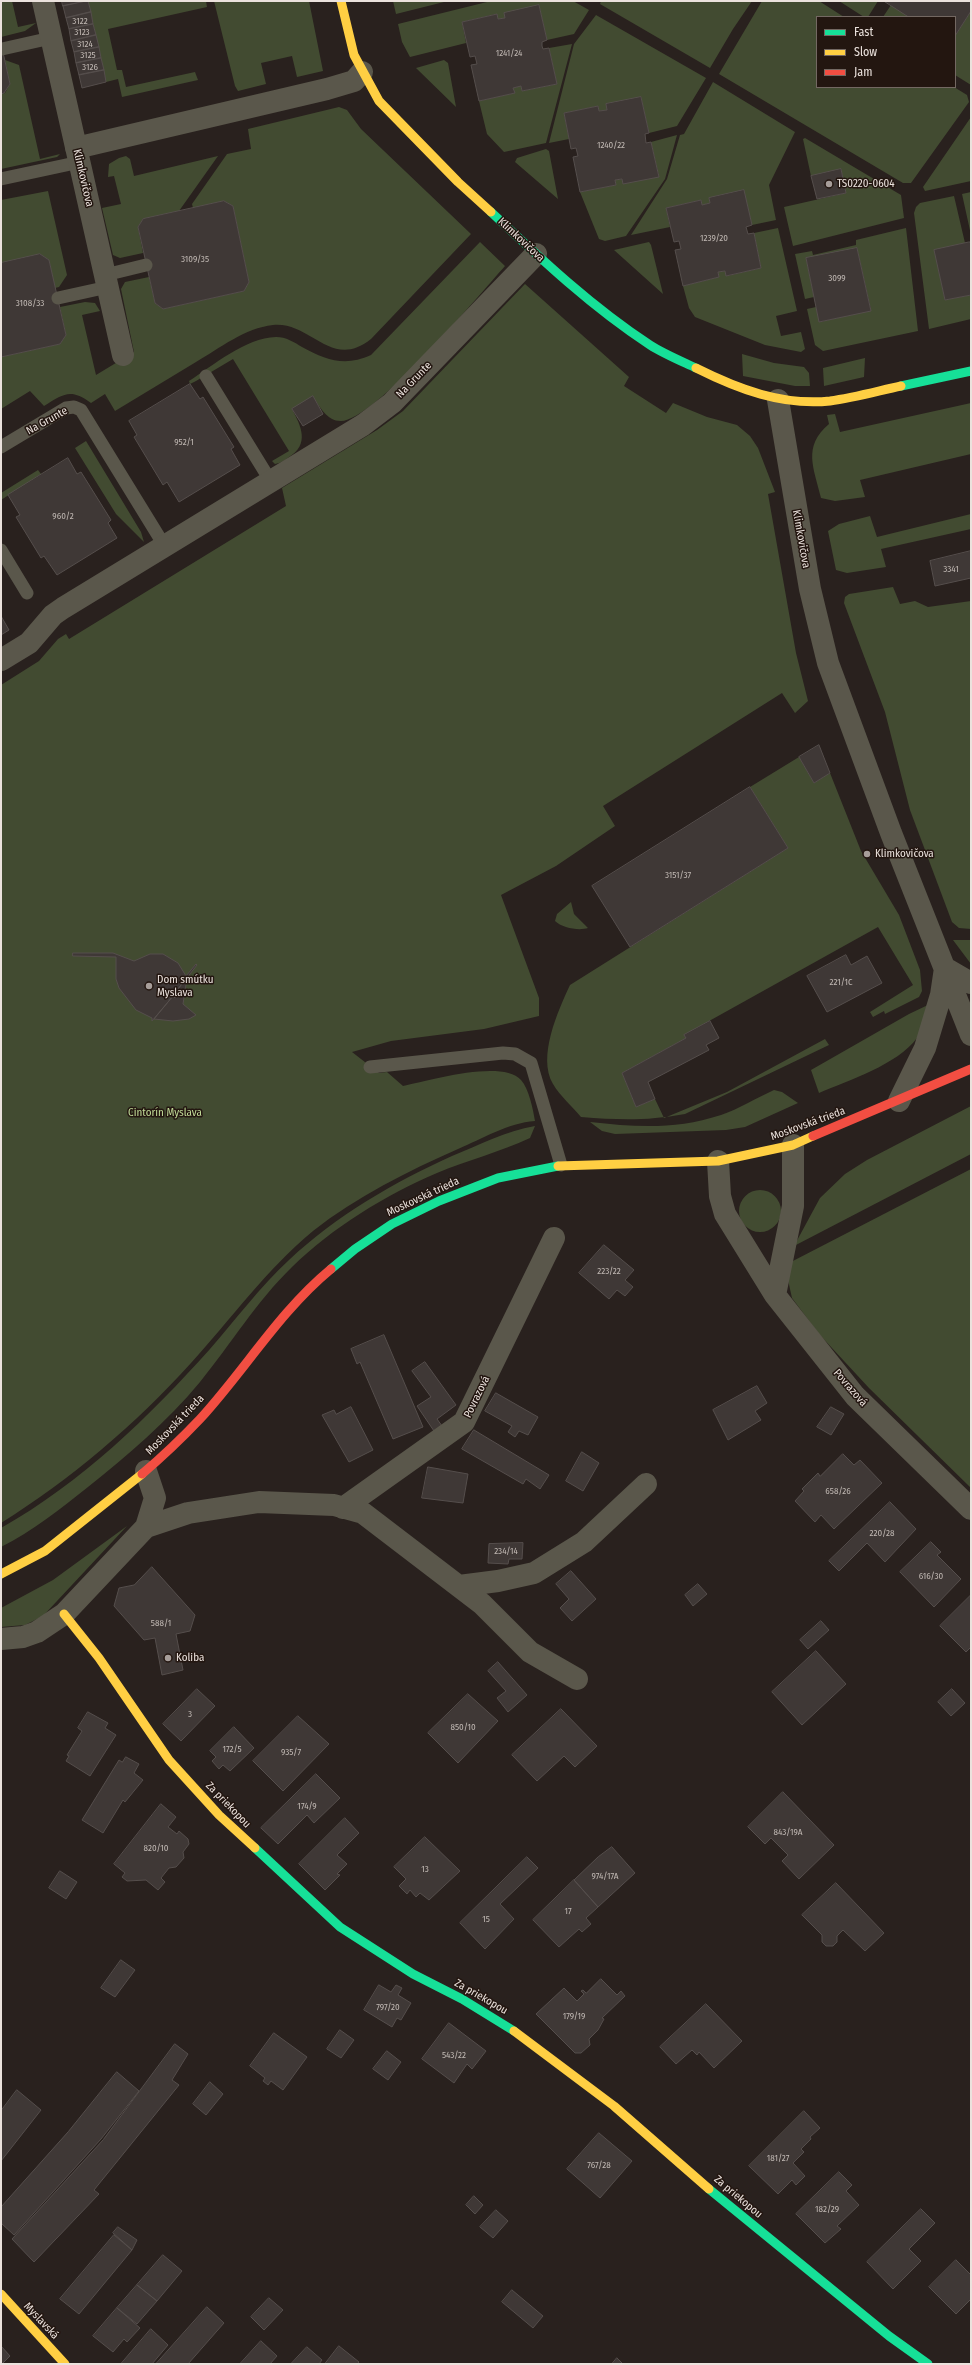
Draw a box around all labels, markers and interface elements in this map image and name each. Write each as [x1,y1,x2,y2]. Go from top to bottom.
house number: 3122 [72,16,88,26]
legend [816,16,956,88]
text: Fast [854,25,873,39]
house number: 3123 [74,27,90,37]
house number: 3124 [77,39,93,49]
text: Slow [854,45,877,59]
house number: 1241/24 [496,48,522,58]
house number: 3125 [80,50,96,60]
house number: 3126 [82,62,98,72]
text: Jam [854,65,872,79]
house number: 1240/22 [597,140,625,150]
street label: Klimkovičova [70,148,96,208]
place label: TS0220-0604 [837,177,895,191]
marker: TS0220-0604 [824,179,834,189]
street label: Klimkovičova [495,215,547,265]
house number: 1239/20 [700,233,728,243]
house number: 3109/35 [181,254,209,264]
house number: 3099 [828,273,846,283]
house number: 3108/33 [16,298,44,308]
street label: Na Grunte [394,359,434,401]
street label: Na Grunte [24,404,70,438]
house number: 952/1 [174,437,194,447]
street label: Klimkovičova [789,509,813,569]
house number: 960/2 [52,511,74,521]
house number: 3341 [943,564,959,574]
place label: Klimkovičova [875,847,934,861]
marker: Klimkovičova [862,849,872,859]
house number: 3151/37 [665,870,691,880]
place label: Dom smútku Myslava [157,973,214,999]
house number: 221/1C [829,977,853,987]
marker: Dom smútku Myslava [144,981,154,991]
street label: Moskovská trieda [769,1104,847,1144]
park label: Cintorín Myslava [128,1106,202,1120]
street label: Moskovská trieda [385,1174,461,1220]
house number: 223/22 [597,1266,621,1276]
street label: Povrazová [830,1367,870,1409]
street label: Povrazová [461,1374,493,1420]
street label: Moskovská trieda [143,1392,207,1458]
house number: 658/26 [825,1486,851,1496]
house number: 220/28 [870,1528,894,1538]
house number: 234/14 [494,1546,518,1556]
house number: 616/30 [919,1571,943,1581]
house number: 588/1 [151,1618,171,1628]
place label: Koliba [176,1651,204,1665]
marker: Koliba [163,1653,173,1663]
house number: 3 [188,1709,192,1719]
house number: 850/10 [450,1722,476,1732]
house number: 172/5 [222,1744,242,1754]
house number: 935/7 [281,1747,301,1757]
street label: Za priekopou [203,1779,253,1831]
house number: 174/9 [297,1801,317,1811]
house number: 843/19A [774,1827,802,1837]
house number: 820/10 [144,1843,168,1853]
house number: 13 [421,1864,429,1874]
house number: 974/17A [591,1871,619,1881]
house number: 17 [564,1906,572,1916]
house number: 15 [482,1914,490,1924]
street label: Za priekopou [452,1977,510,2017]
house number: 797/20 [376,2002,400,2012]
house number: 179/19 [563,2011,585,2021]
house number: 543/22 [442,2050,466,2060]
house number: 181/27 [767,2153,789,2163]
house number: 767/28 [587,2160,611,2170]
street label: Za priekopou [711,2173,765,2221]
house number: 182/29 [815,2204,839,2214]
street label: Myslavská [21,2300,61,2342]

